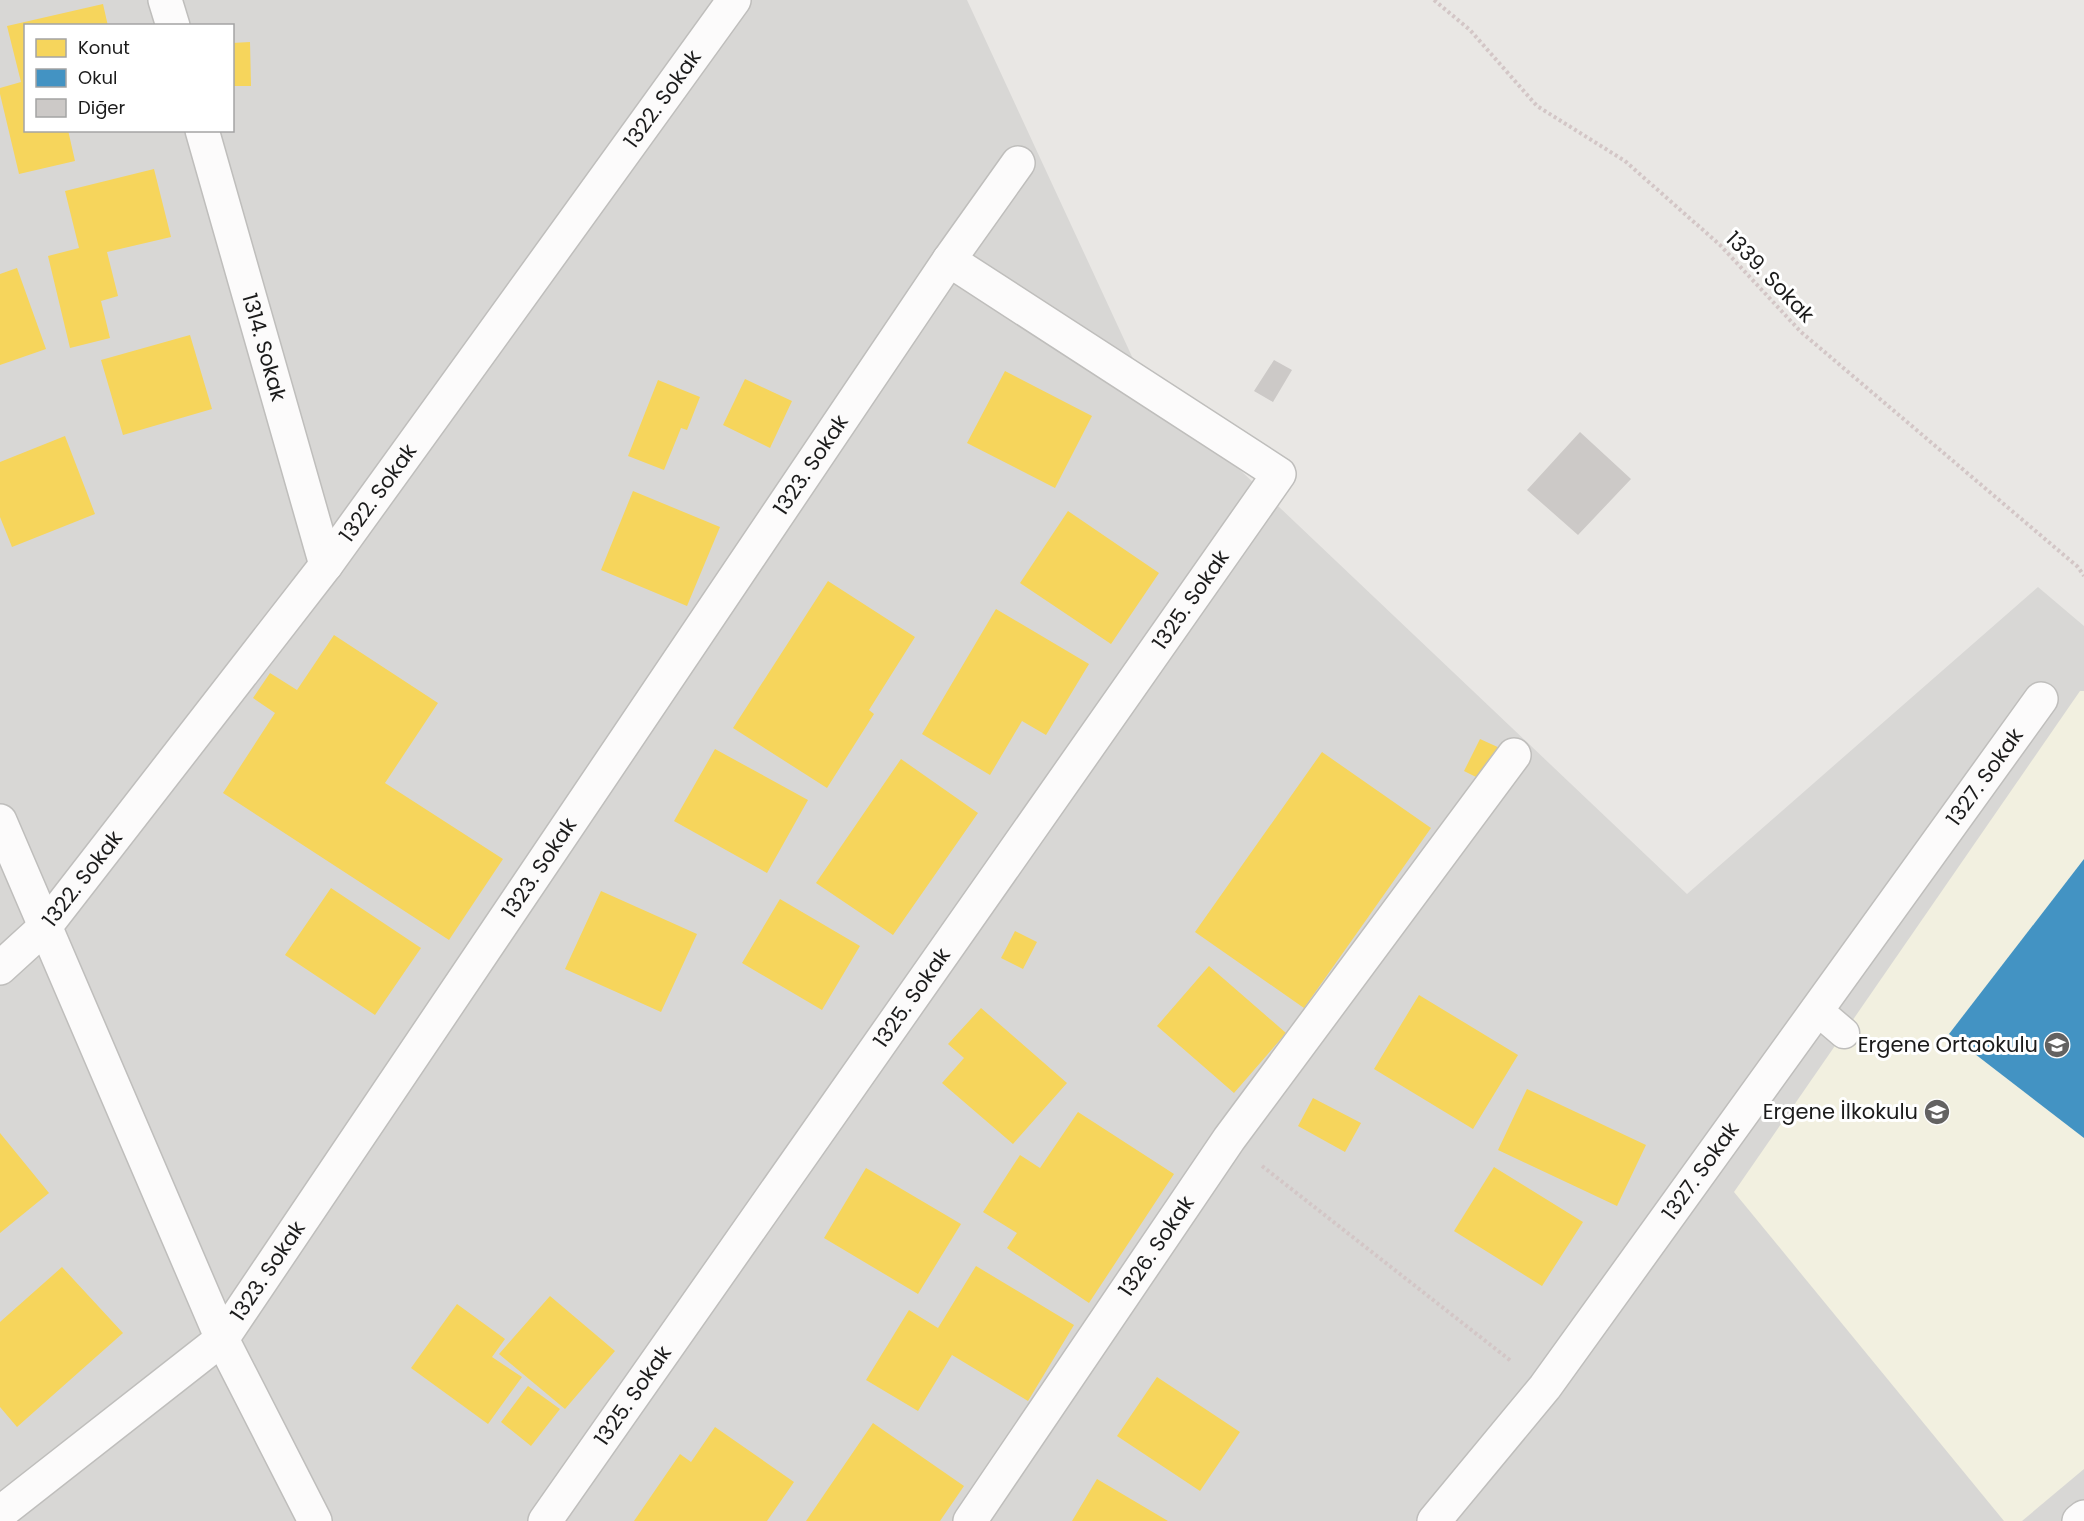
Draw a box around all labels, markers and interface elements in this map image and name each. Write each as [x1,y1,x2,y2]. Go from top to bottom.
legend [24,24,234,132]
text: Konut [78,35,130,60]
street label: 1322. Sokak [617,43,708,154]
text: Okul [78,65,117,90]
text: Diğer [78,95,125,120]
street label: 1339. Sokak [1720,225,1821,329]
street label: 1314. Sokak [235,290,294,405]
street label: 1323. Sokak [766,409,855,521]
street label: 1322. Sokak [332,437,423,548]
street label: 1325. Sokak [1145,544,1236,655]
street label: 1327. Sokak [1939,722,2030,832]
street label: 1323. Sokak [495,812,583,924]
street label: 1322. Sokak [35,824,129,933]
street label: 1325. Sokak [866,942,957,1053]
place label: Ergene Ortaokulu [1858,1030,2038,1059]
school or university icon: Ergene Ortaokulu [2042,1030,2072,1060]
place label: Ergene İlkokulu [1763,1097,1918,1126]
school or university icon: Ergene İlkokulu [1922,1097,1952,1127]
street label: 1327. Sokak [1655,1116,1745,1226]
street label: 1326. Sokak [1111,1190,1201,1302]
street label: 1323. Sokak [223,1215,312,1327]
street label: 1325. Sokak [587,1339,678,1451]

